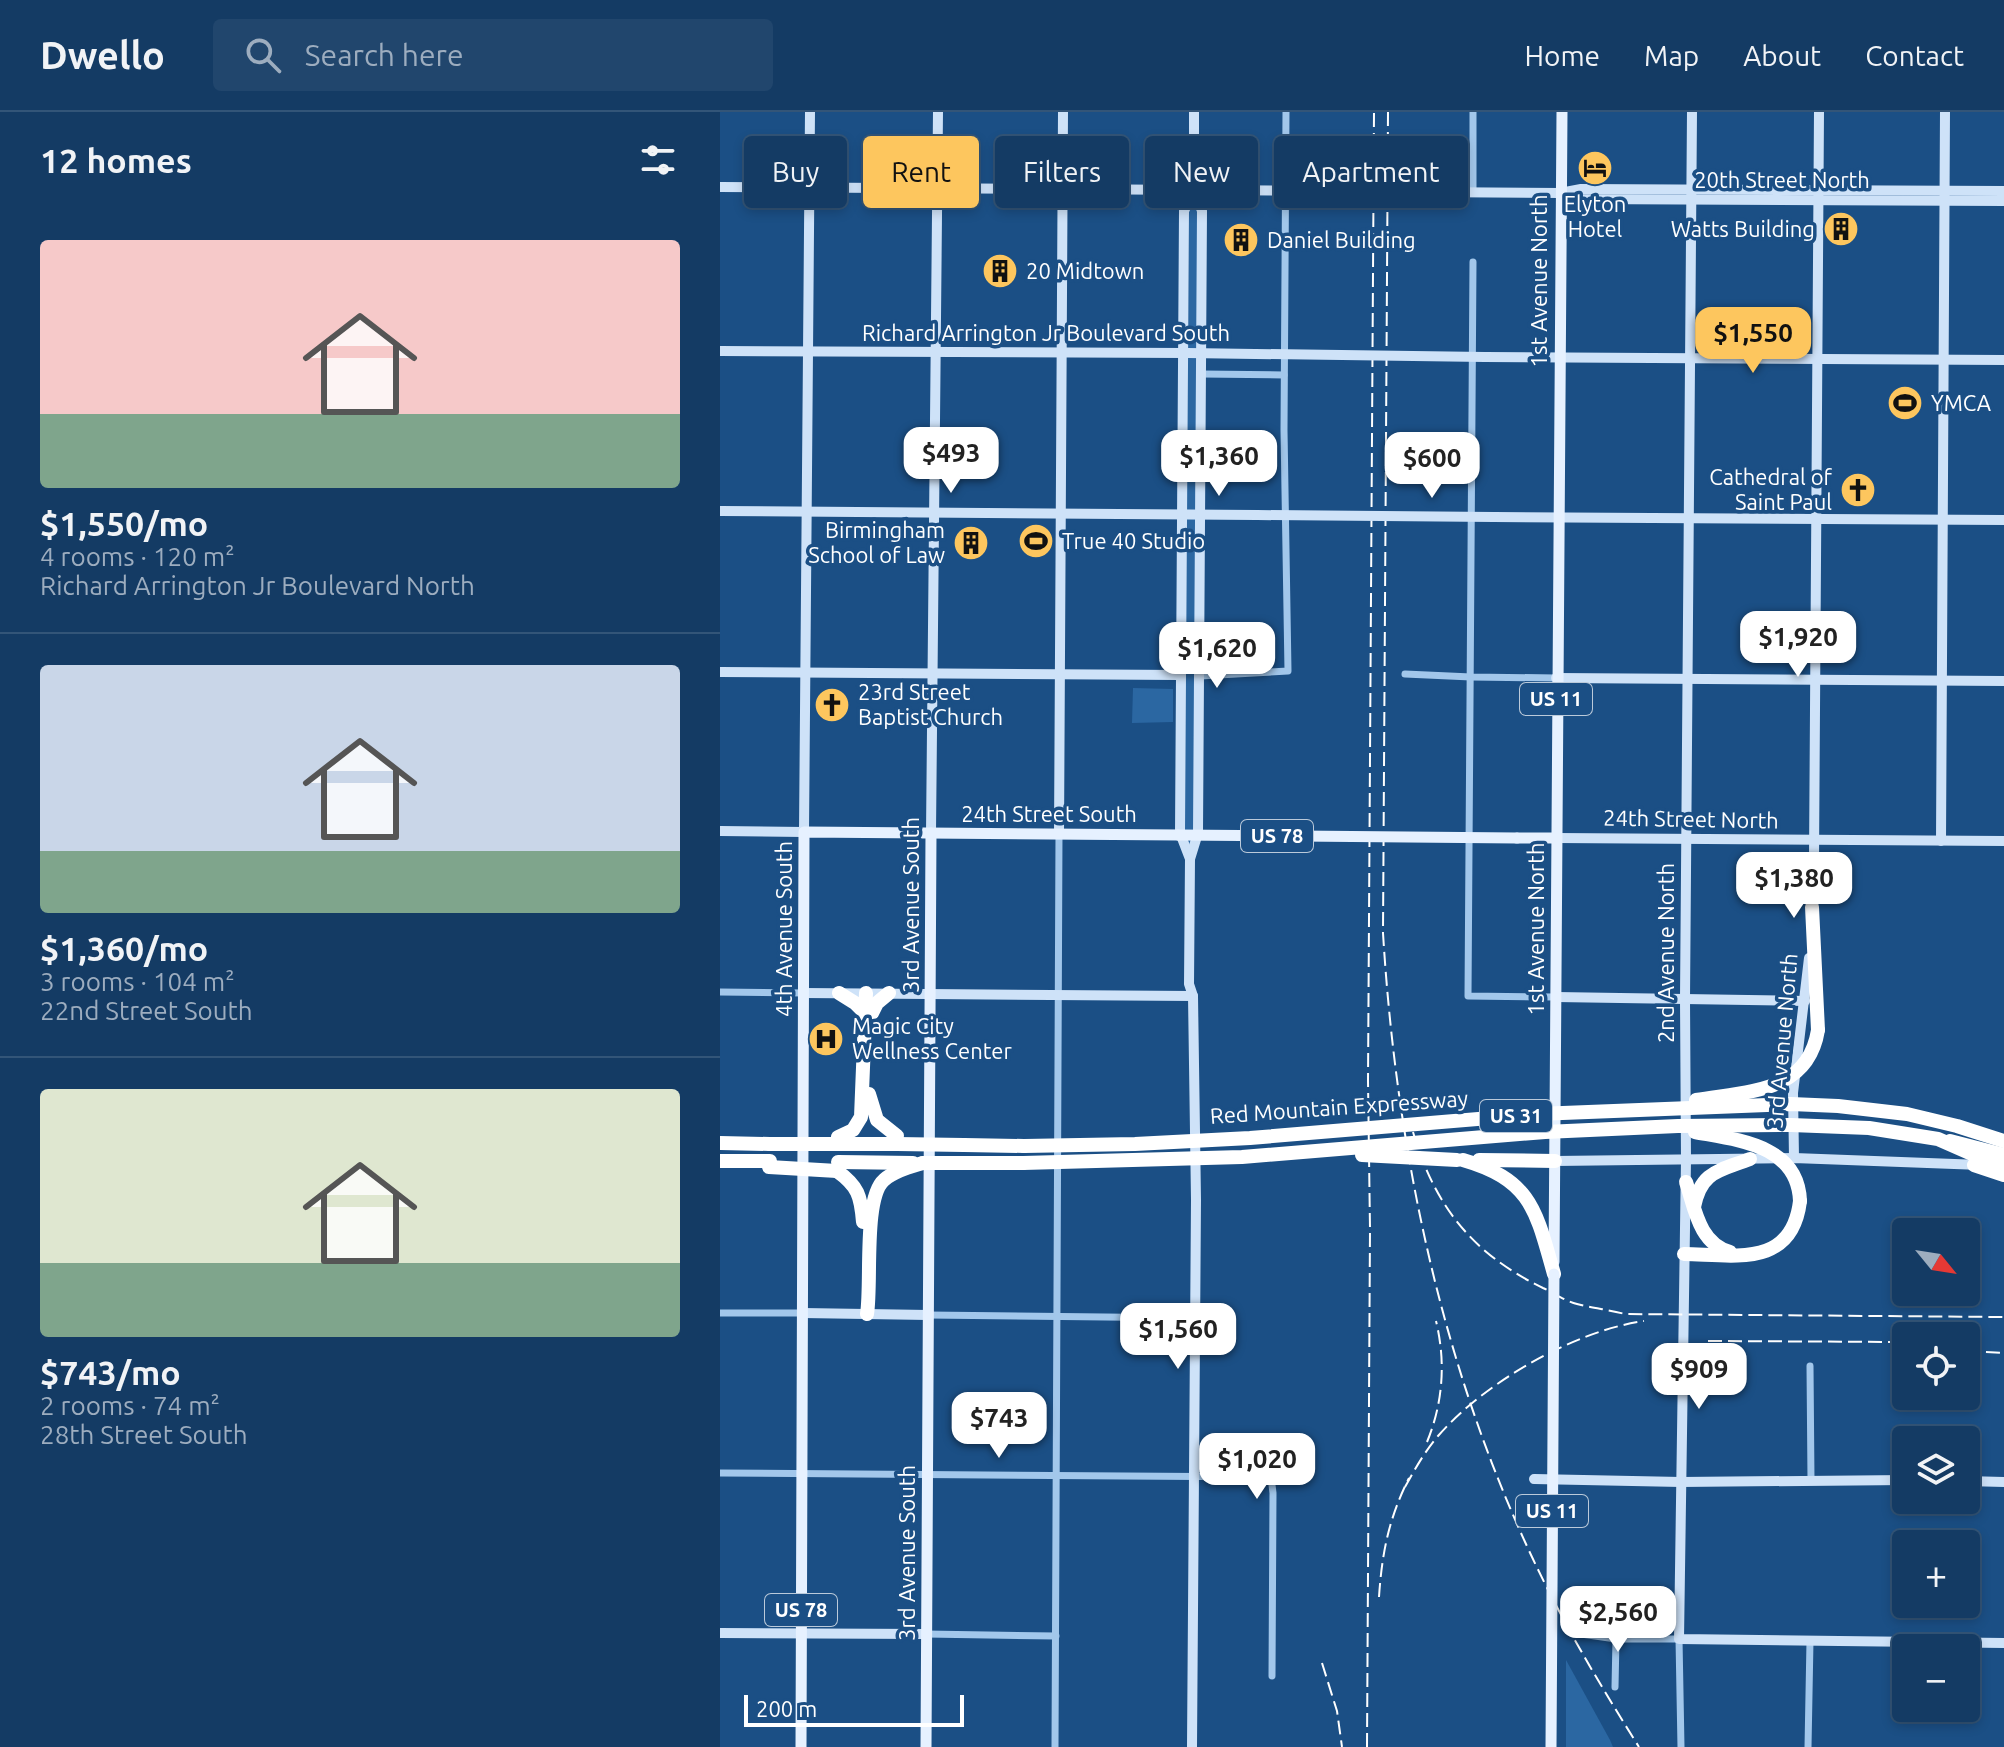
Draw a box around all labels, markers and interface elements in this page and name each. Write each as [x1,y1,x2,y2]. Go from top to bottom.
search box [213,19,773,91]
icon: search [241,33,285,77]
text: Dwello [40,34,165,76]
text: Search here [305,38,463,72]
text: Home [1525,40,1600,71]
text: Map [1644,40,1699,71]
text: About [1743,40,1821,71]
text: Contact [1865,40,1964,71]
chip: Buy [744,136,847,208]
chip: Rent [863,136,979,208]
chip: Filters [995,136,1129,208]
chip: New [1145,136,1258,208]
chip: Apartment [1274,136,1468,208]
icon: filters [636,138,680,182]
text: 12 homes [40,141,192,179]
hotel icon: Elyton Hotel [1576,149,1614,187]
street label: 20th Street North [1694,167,1870,192]
place label: Elyton Hotel [1564,191,1626,241]
street label: 1st Avenue North [1526,195,1551,367]
building icon: Watts Building [1822,210,1860,248]
place label: Watts Building [1671,216,1815,241]
building icon: Daniel Building [1222,221,1260,259]
place label: Daniel Building [1267,227,1416,252]
building icon: 20 Midtown [981,252,1019,290]
place label: 20 Midtown [1026,258,1144,283]
icon: home [288,292,432,436]
pin: $1,550 [1688,307,1818,375]
text: $1,550 [1713,318,1793,347]
street label: Richard Arrington Jr Boulevard South [862,320,1230,345]
sports icon: YMCA [1886,384,1924,422]
place label: YMCA [1931,390,1992,415]
pin: $493 [904,427,998,495]
pin: $1,360 [1154,430,1284,498]
pin: $600 [1385,432,1479,500]
text: $493 [922,438,980,467]
text: $1,360 [1179,441,1259,470]
text: $600 [1403,443,1461,472]
place label: Cathedral of Saint Paul [1709,464,1833,514]
church icon: Cathedral of Saint Paul [1839,471,1877,509]
text: $1,550/mo [40,504,208,542]
place label: Birmingham School of Law [808,517,945,567]
sports icon: True 40 Studio [1017,522,1055,560]
building icon: Birmingham School of Law [952,524,990,562]
place label: True 40 Studio [1062,528,1205,553]
text: 4 rooms · 120 m² [40,542,235,571]
text: Richard Arrington Jr Boulevard North [40,571,475,600]
pin: $1,920 [1733,611,1863,679]
pin: $1,620 [1152,622,1282,690]
text: $1,920 [1758,622,1838,651]
text: $1,620 [1177,633,1257,662]
place label: 23rd Street Baptist Church [858,679,1003,729]
road number: US 11 [1520,683,1592,715]
church icon: 23rd Street Baptist Church [813,686,851,724]
icon: home [288,717,432,861]
street label: 24th Street South [961,801,1137,826]
street label: 24th Street North [1603,804,1779,833]
street label: 3rd Avenue South [898,817,923,993]
road number: US 78 [1241,820,1313,852]
street label: 4th Avenue South [771,841,796,1017]
street label: 1st Avenue North [1523,843,1548,1015]
pin: $1,380 [1729,852,1859,920]
street label: 2nd Avenue North [1653,863,1678,1043]
text: $1,380 [1754,863,1834,892]
text: $1,360/mo [40,929,208,967]
street label: 3rd Avenue North [1761,952,1802,1130]
text: 3 rooms · 104 m² [40,967,235,996]
text: 22nd Street South [40,996,253,1025]
place label: Magic City Wellness Center [852,1013,1012,1063]
hospital icon: Magic City Wellness Center [807,1020,845,1058]
street label: Red Mountain Expressway [1209,1085,1469,1128]
road number: US 31 [1480,1100,1552,1132]
icon: home [288,1141,432,1285]
north arrow [1892,1218,1980,1306]
map controls [1892,1218,1980,1722]
pin: $1,560 [1113,1303,1243,1371]
text: $1,560 [1138,1314,1218,1343]
button: locate [1892,1322,1980,1410]
pin: $909 [1652,1343,1746,1411]
text: $743/mo [40,1353,181,1391]
text: $909 [1670,1354,1728,1383]
text: 2 rooms · 74 m² [40,1391,220,1420]
pin: $743 [952,1392,1046,1460]
text: $743 [970,1403,1028,1432]
text: 28th Street South [40,1420,248,1449]
button: layers [1892,1426,1980,1514]
pin: $1,020 [1192,1433,1322,1501]
text: $1,020 [1217,1444,1297,1473]
street label: 3rd Avenue South [894,1465,919,1641]
road number: US 11 [1516,1495,1588,1527]
button: + [1892,1530,1980,1618]
pin: $2,560 [1553,1586,1683,1654]
road number: US 78 [765,1594,837,1626]
text: $2,560 [1578,1597,1658,1626]
button: − [1892,1634,1980,1722]
scale bar [744,1691,964,1727]
text: 200 m [756,1696,817,1721]

